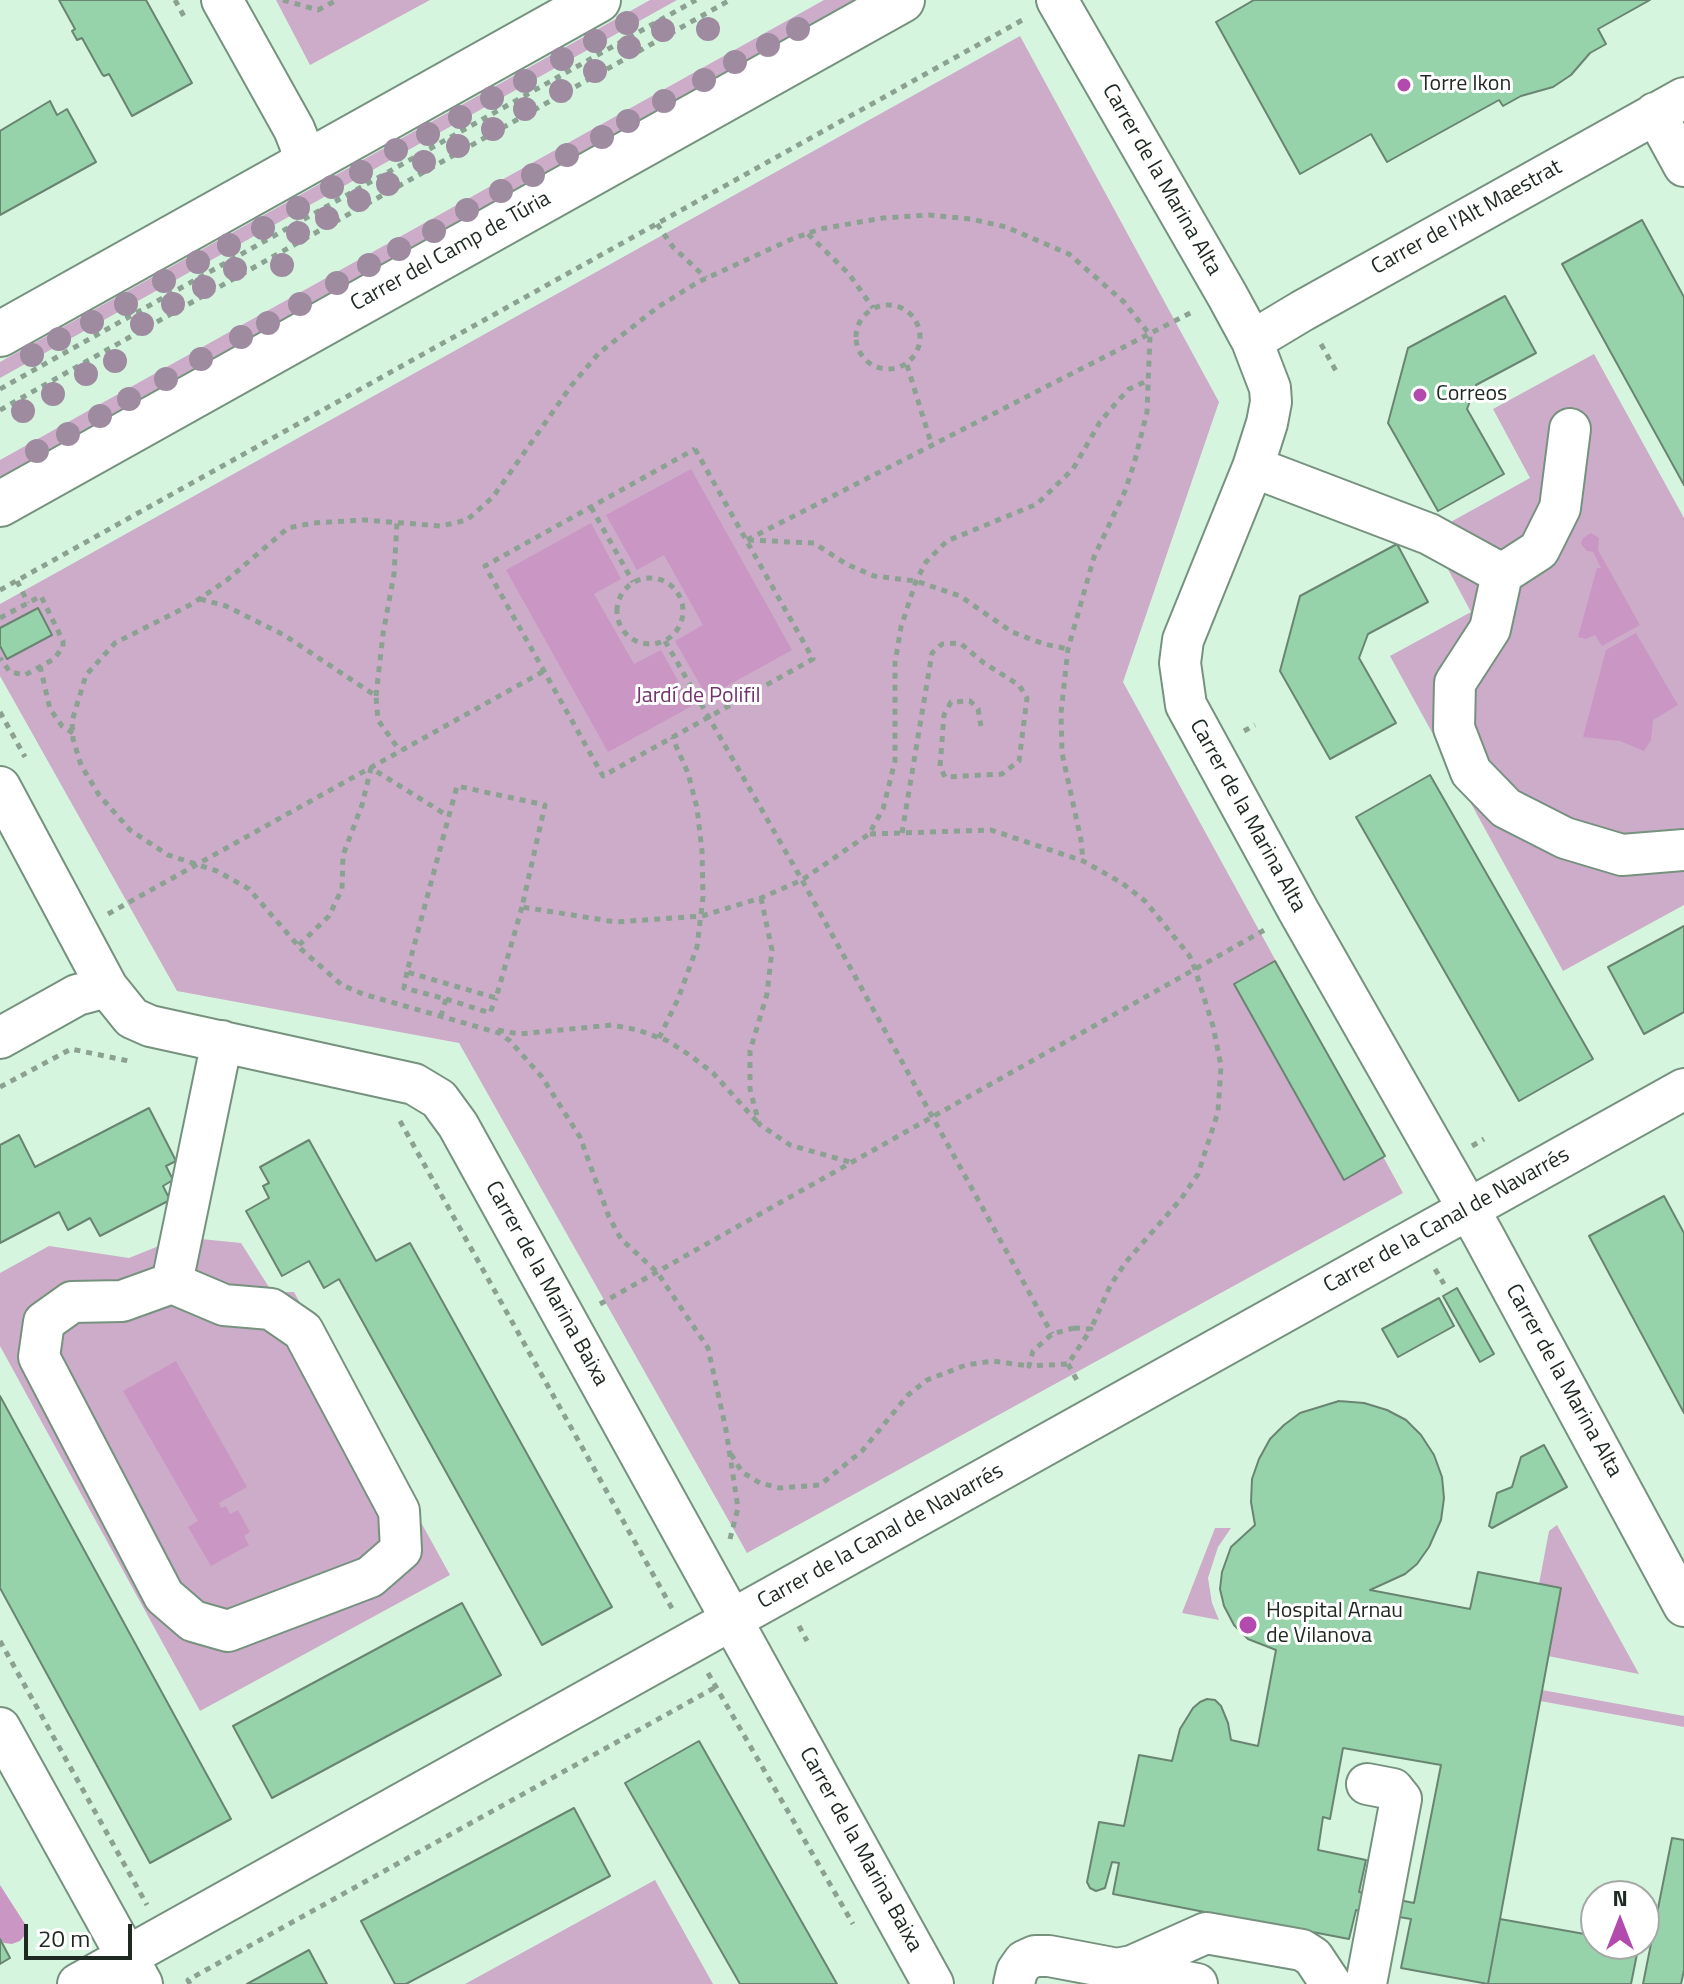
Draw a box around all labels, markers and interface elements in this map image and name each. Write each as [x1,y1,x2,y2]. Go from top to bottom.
place label: Torre Ikon [1420,72,1511,98]
marker: Torre Ikon [1395,76,1413,94]
street label: Carrer de la Marina Alta [1095,80,1227,280]
street label: Carrer de l'Alt Maestrat [1367,155,1567,281]
street label: Carrer del Camp de Túria [346,186,556,318]
place label: Correos [1436,382,1507,408]
marker: Correos [1411,386,1429,404]
park label: Jardí de Polifil [635,684,761,710]
street label: Carrer de la Marina Alta [1183,715,1311,917]
street label: Carrer de la Canal de Navarrés [1319,1142,1575,1300]
street label: Carrer de la Marina Baixa [479,1177,613,1391]
street label: Carrer de la Marina Alta [1499,1280,1627,1482]
street label: Carrer de la Canal de Navarrés [753,1458,1009,1616]
place label: Hospital Arnau de Vilanova [1266,1599,1403,1650]
marker: Hospital Arnau de Vilanova [1237,1614,1259,1636]
street label: Carrer de la Marina Baixa [793,1743,927,1957]
north arrow [1580,1880,1660,1960]
text: N [1612,1881,1628,1915]
scale bar [28,1908,136,1958]
text: 20 m [38,1920,90,1956]

